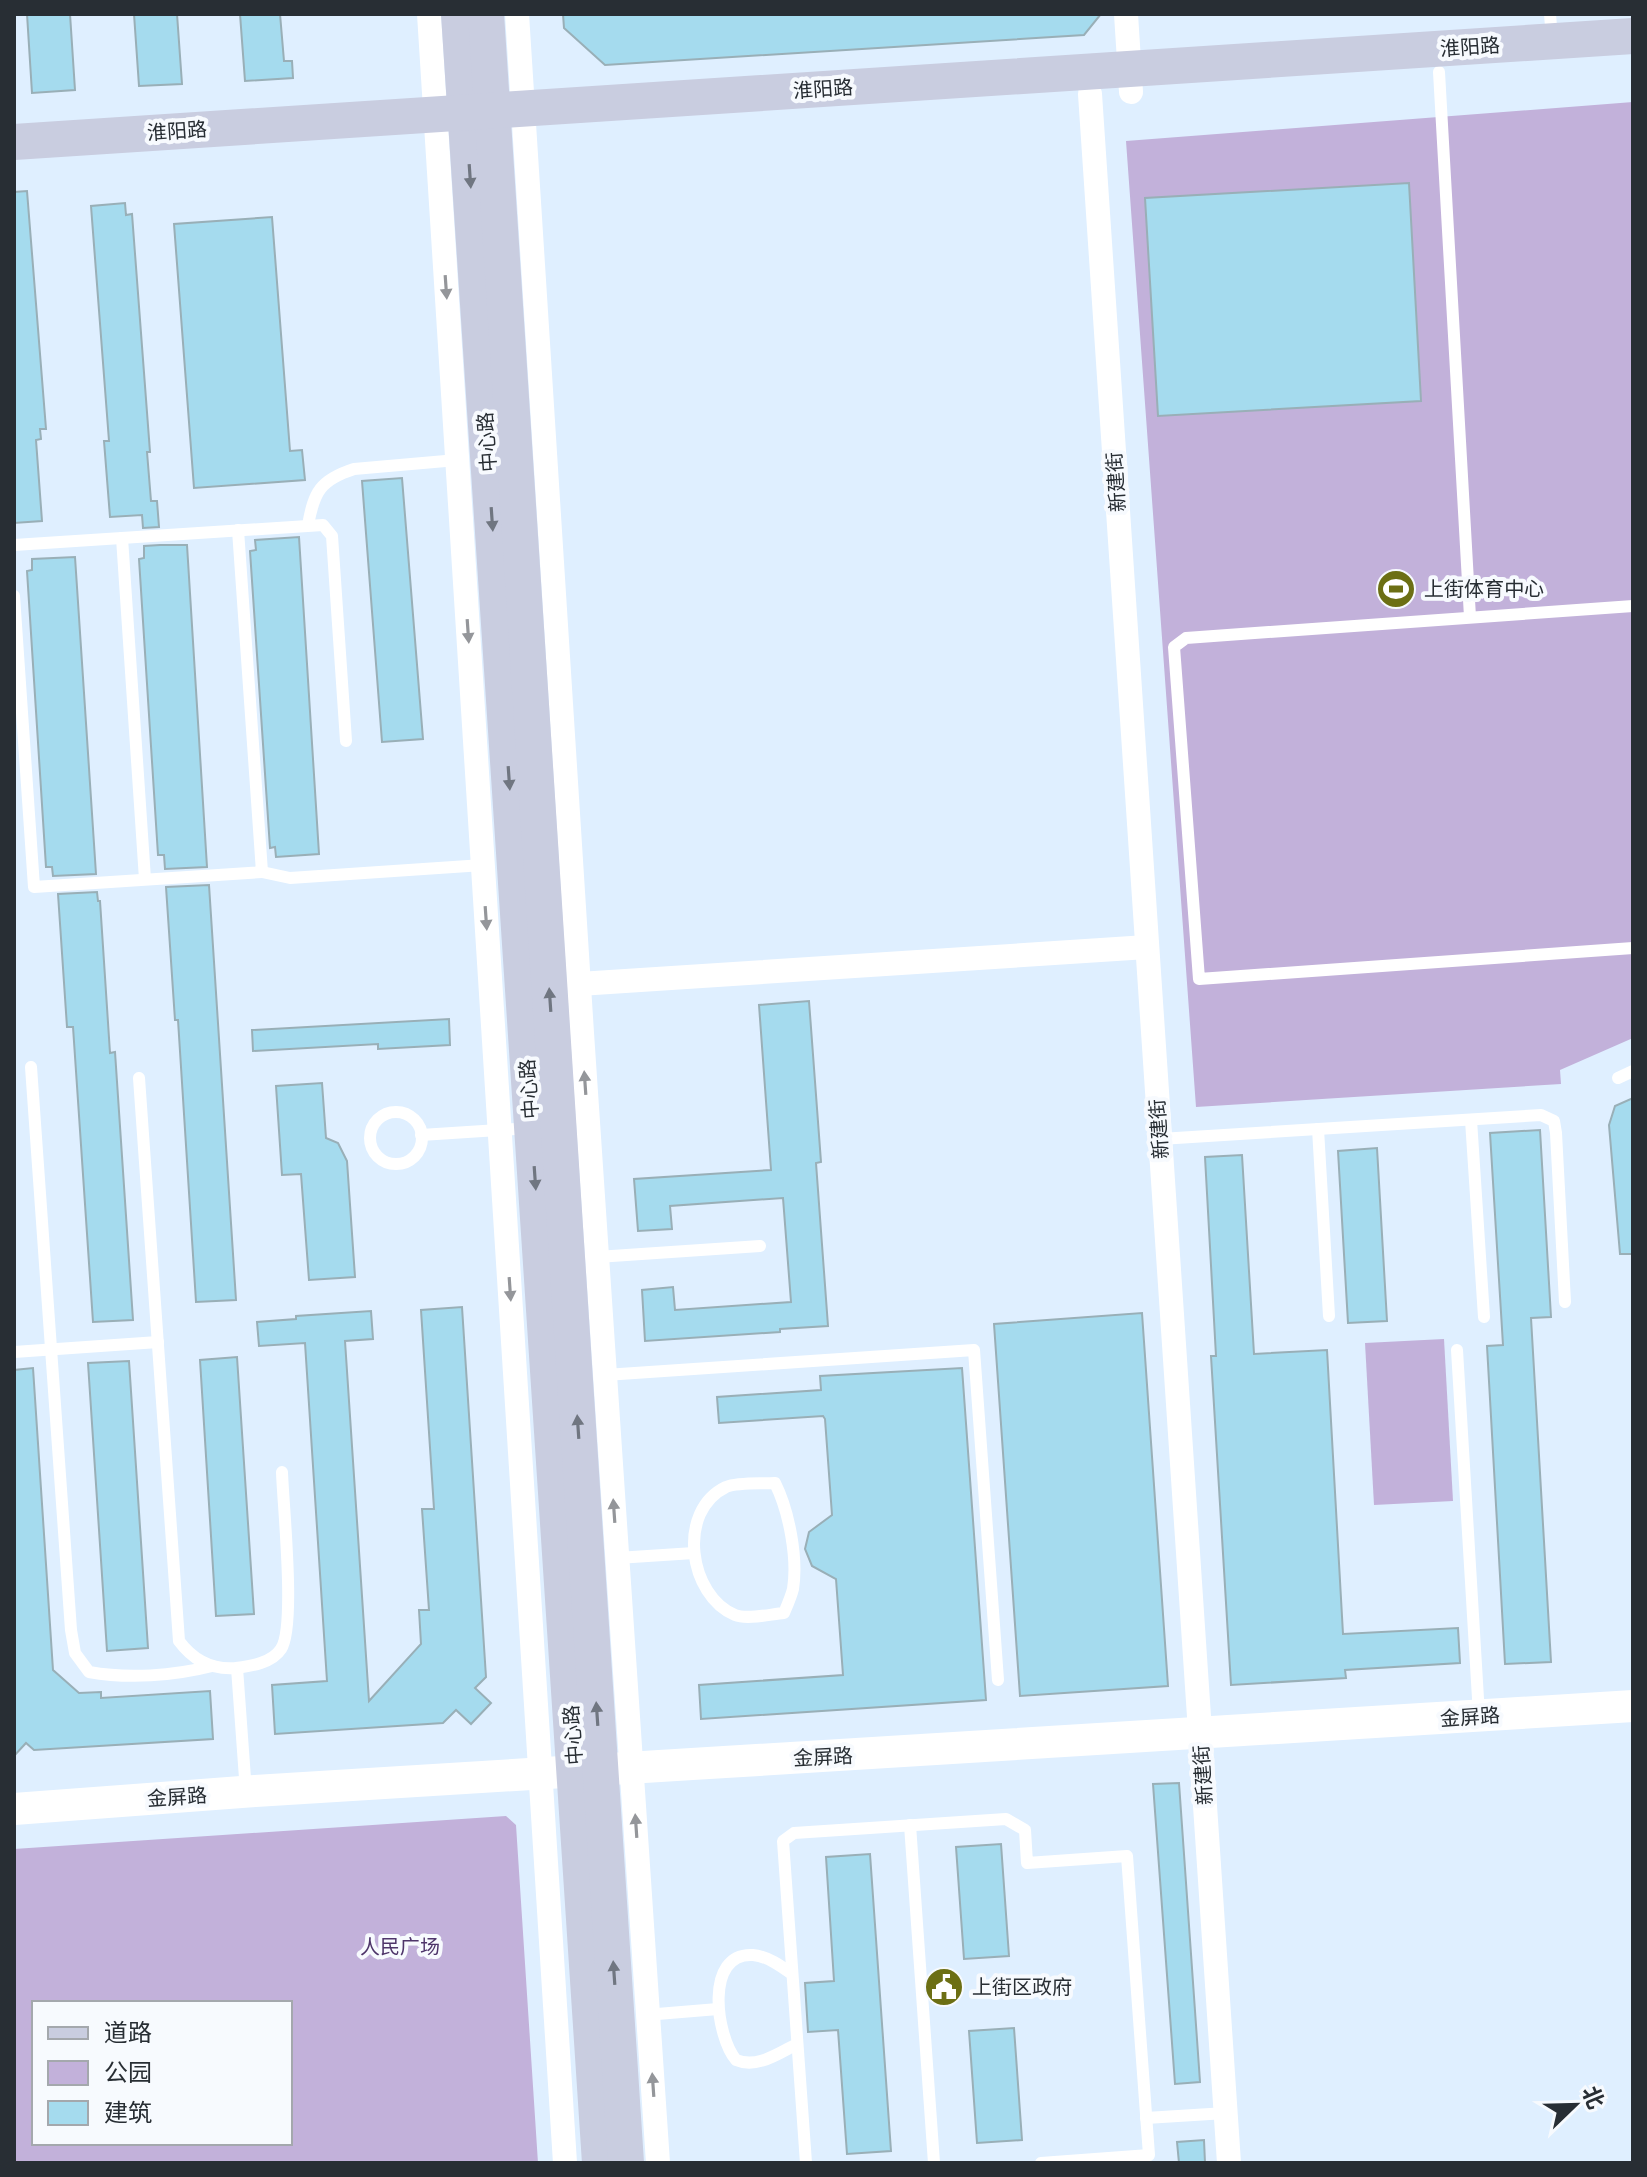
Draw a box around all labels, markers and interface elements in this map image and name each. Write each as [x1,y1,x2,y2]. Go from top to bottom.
street label: 淮阳路 [1439,32,1501,62]
street label: 淮阳路 [792,74,854,104]
street label: 淮阳路 [146,116,208,146]
one-way arrow [464,164,477,189]
one-way arrow [440,275,453,300]
street label: 中心路 [472,411,502,473]
street label: 新建街 [1101,451,1131,513]
one-way arrow [486,507,499,532]
sports icon: 上街体育中心 [1375,568,1417,610]
place label: 上街体育中心 [1424,576,1544,602]
one-way arrow [462,619,475,644]
one-way arrow [503,766,516,791]
one-way arrow [480,906,493,931]
one-way arrow [543,987,556,1012]
street label: 中心路 [514,1058,544,1120]
one-way arrow [578,1071,591,1096]
street label: 新建街 [1144,1098,1174,1160]
one-way arrow [529,1166,542,1191]
one-way arrow [503,1277,516,1302]
one-way arrow [571,1414,584,1439]
one-way arrow [607,1498,620,1523]
one-way arrow [591,1701,604,1726]
street label: 金屏路 [1439,1702,1501,1732]
street label: 中心路 [558,1704,588,1766]
street label: 金屏路 [792,1742,854,1772]
street label: 新建街 [1188,1744,1218,1806]
street label: 金屏路 [146,1782,208,1812]
one-way arrow [629,1813,642,1838]
park label: 人民广场 [360,1934,440,1960]
one-way arrow [607,1960,620,1985]
public building icon: 上街区政府 [923,1966,965,2008]
place label: 上街区政府 [972,1974,1072,2000]
legend [32,2001,292,2145]
text: 道路 [104,2017,152,2048]
text: 公园 [104,2057,152,2088]
north arrow [1535,2065,1615,2145]
one-way arrow [646,2072,659,2097]
text: 北 [1576,2082,1611,2113]
text: 建筑 [104,2097,152,2128]

